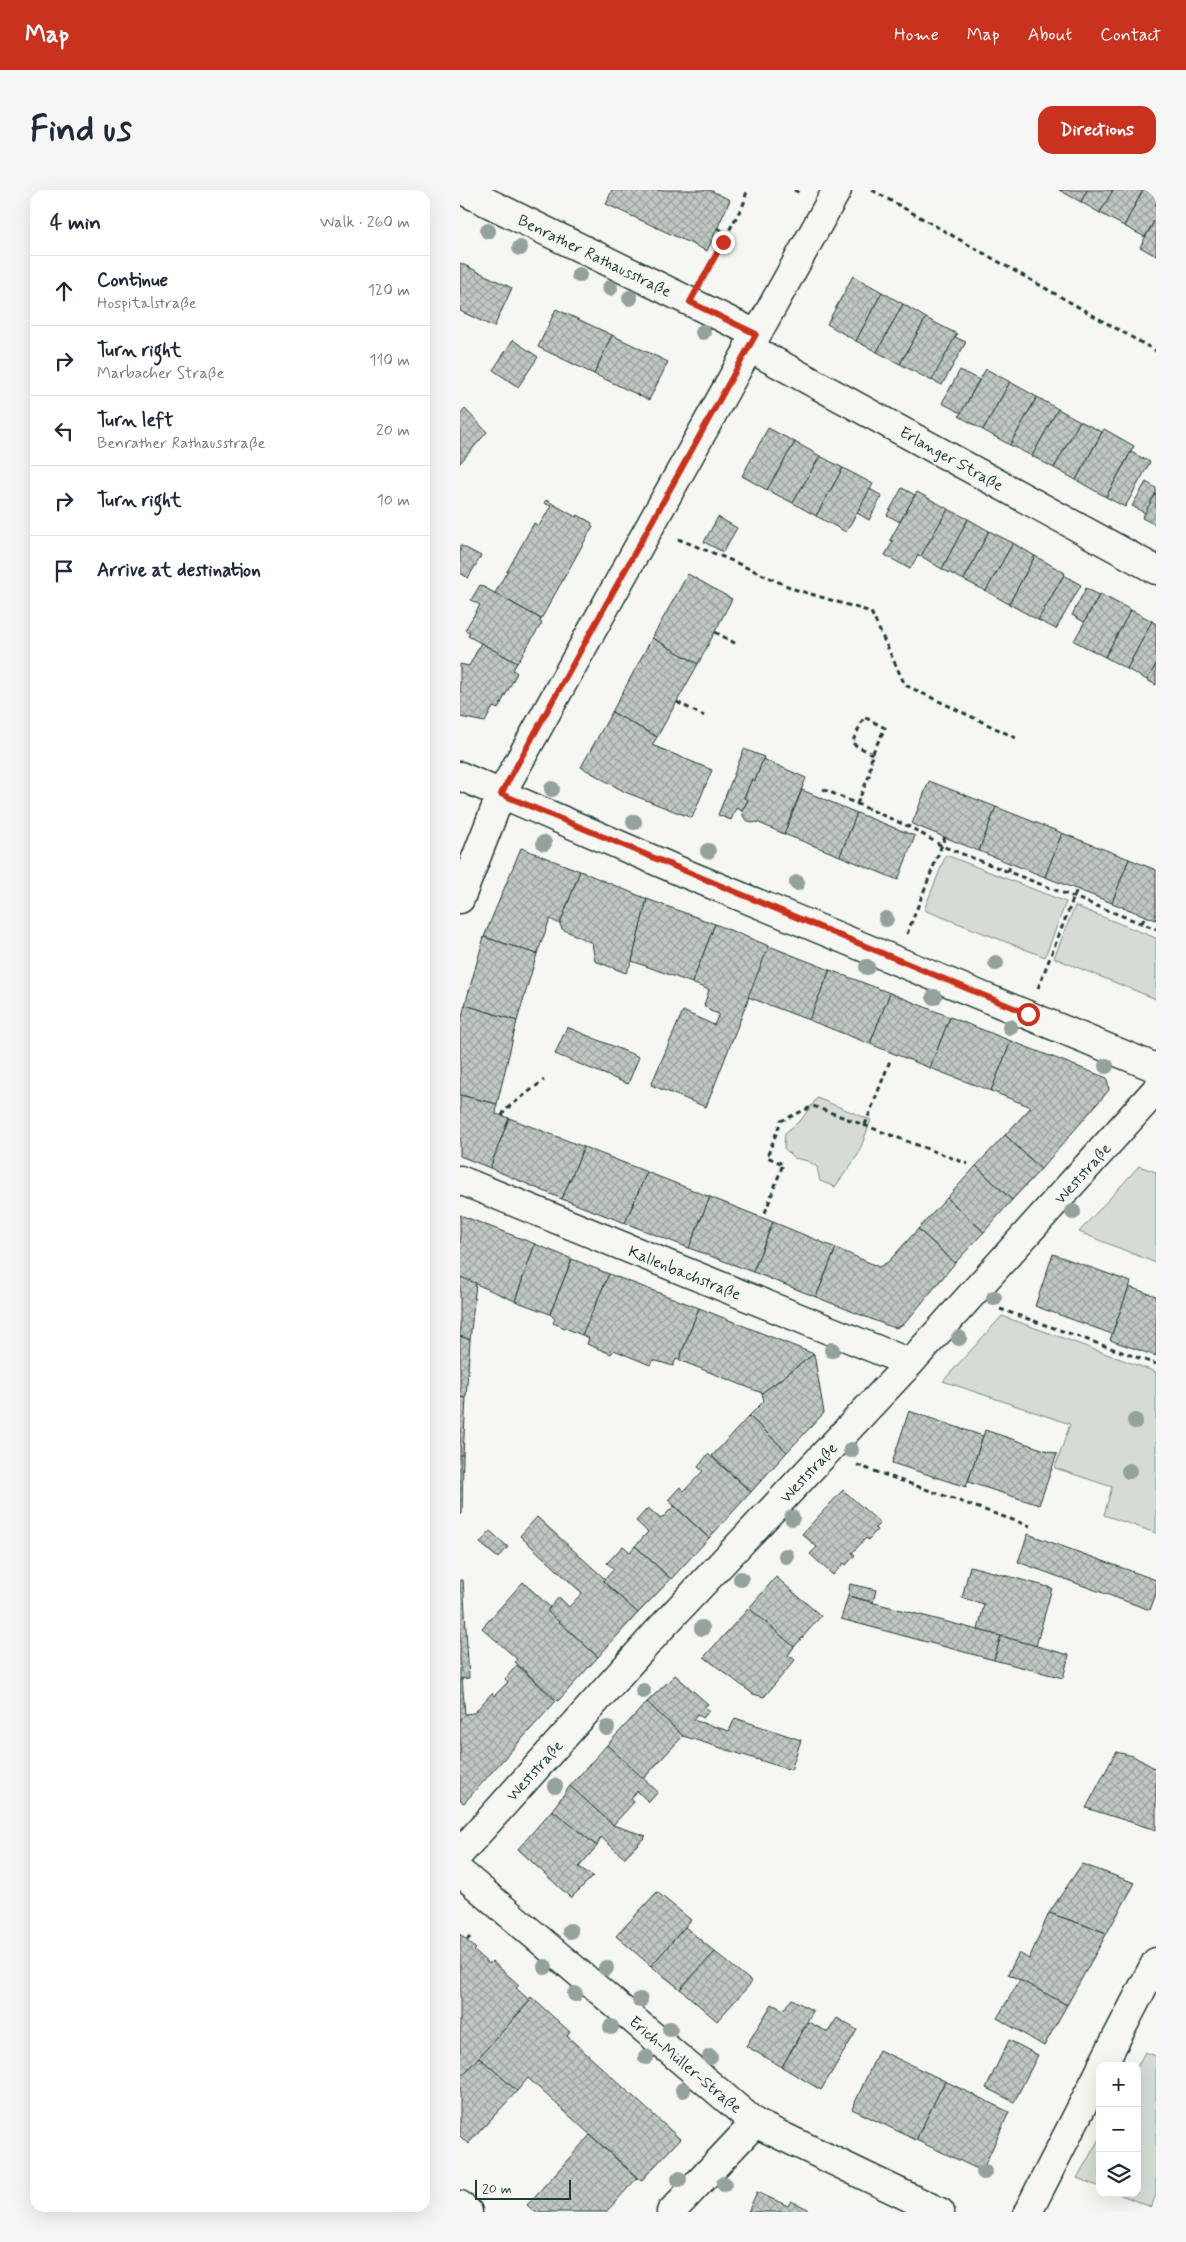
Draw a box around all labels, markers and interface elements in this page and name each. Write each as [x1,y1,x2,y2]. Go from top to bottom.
text: Map [25,20,69,51]
text: Home [894,23,939,47]
text: Map [967,23,1000,47]
text: About [1028,23,1072,47]
text: Contact [1100,23,1161,47]
button: Directions [1038,106,1156,154]
text: Find us [30,107,132,153]
text: 4 min [50,209,101,237]
street label: Benrather Rathausstraße [514,210,675,303]
text: Walk · 260 m [320,212,410,233]
route end [712,231,735,254]
text: Continue [97,268,168,293]
icon: ahead [50,277,78,305]
text: 120 m [368,280,410,301]
text: Hospitalstraße [97,293,197,314]
text: Turn right [97,338,181,363]
icon: right [50,347,78,375]
text: 110 m [369,350,410,371]
text: Marbacher Straße [97,363,224,384]
text: Turn left [97,408,173,433]
icon: left [50,417,78,445]
text: 20 m [376,420,410,441]
street label: Erlanger Straße [896,422,1007,497]
text: Benrather Rathausstraße [97,433,265,454]
icon: right [50,487,78,515]
text: Turn right [97,488,181,513]
text: 10 m [377,490,410,511]
icon: arrive [50,557,78,585]
text: Arrive at destination [97,558,261,583]
route start [1017,1003,1040,1026]
street label: Weststraße [1050,1139,1116,1209]
street label: Kallenbachstraße [625,1241,744,1306]
street label: Weststraße [776,1438,843,1508]
street label: Weststraße [502,1736,568,1806]
street label: Erich-Müller-Straße [624,2012,746,2119]
map controls [1096,2062,1141,2197]
button: + [1096,2062,1141,2107]
button: − [1096,2107,1141,2152]
button: layers [1096,2152,1141,2197]
scale bar [475,2177,571,2200]
text: 20 m [482,2180,512,2198]

